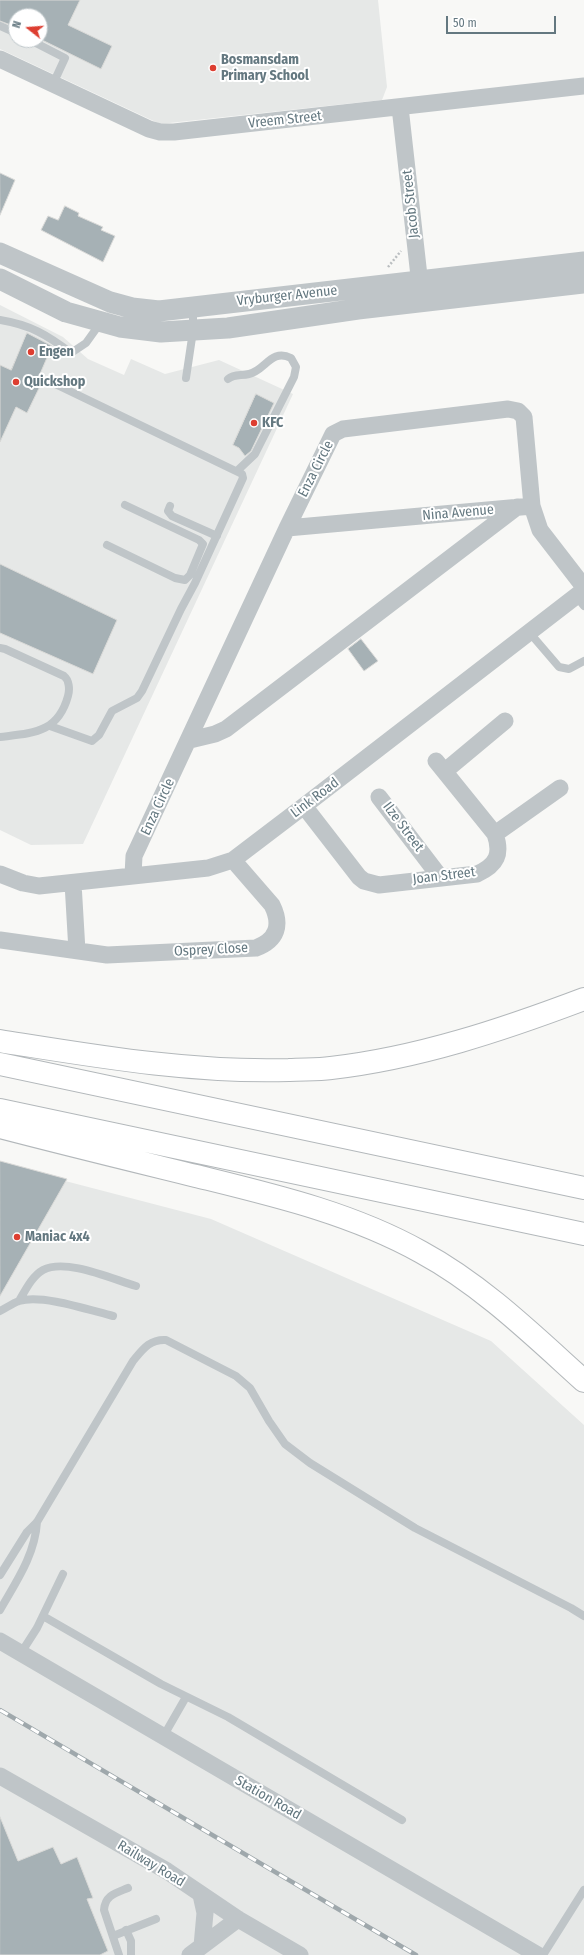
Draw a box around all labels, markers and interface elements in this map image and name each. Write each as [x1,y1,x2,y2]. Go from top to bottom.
north arrow [8,8,48,48]
scale bar [448,8,558,34]
text: 50 m [453,16,477,30]
text: N [10,20,24,30]
place label: Bosmansdam Primary School [221,52,309,84]
marker: Bosmansdam Primary School [208,63,218,73]
street label: Vreem Street [247,108,323,132]
street label: Jacob Street [399,169,423,239]
street label: Vryburger Avenue [236,282,338,310]
place label: Engen [39,344,74,360]
marker: Engen [26,347,36,357]
place label: Quickshop [24,374,85,390]
marker: Quickshop [11,377,21,387]
place label: KFC [262,415,283,431]
marker: KFC [249,418,259,428]
street label: Enza Circle [295,438,337,500]
street label: Nina Avenue [422,502,494,524]
street label: Link Road [288,774,342,822]
street label: Enza Circle [138,776,178,838]
street label: Ilze Street [379,799,427,855]
street label: Joan Street [412,864,476,888]
street label: Osprey Close [174,940,248,960]
place label: Maniac 4x4 [25,1229,90,1245]
marker: Maniac 4x4 [12,1232,22,1242]
street label: Station Road [232,1772,304,1824]
street label: Railway Road [114,1837,188,1891]

